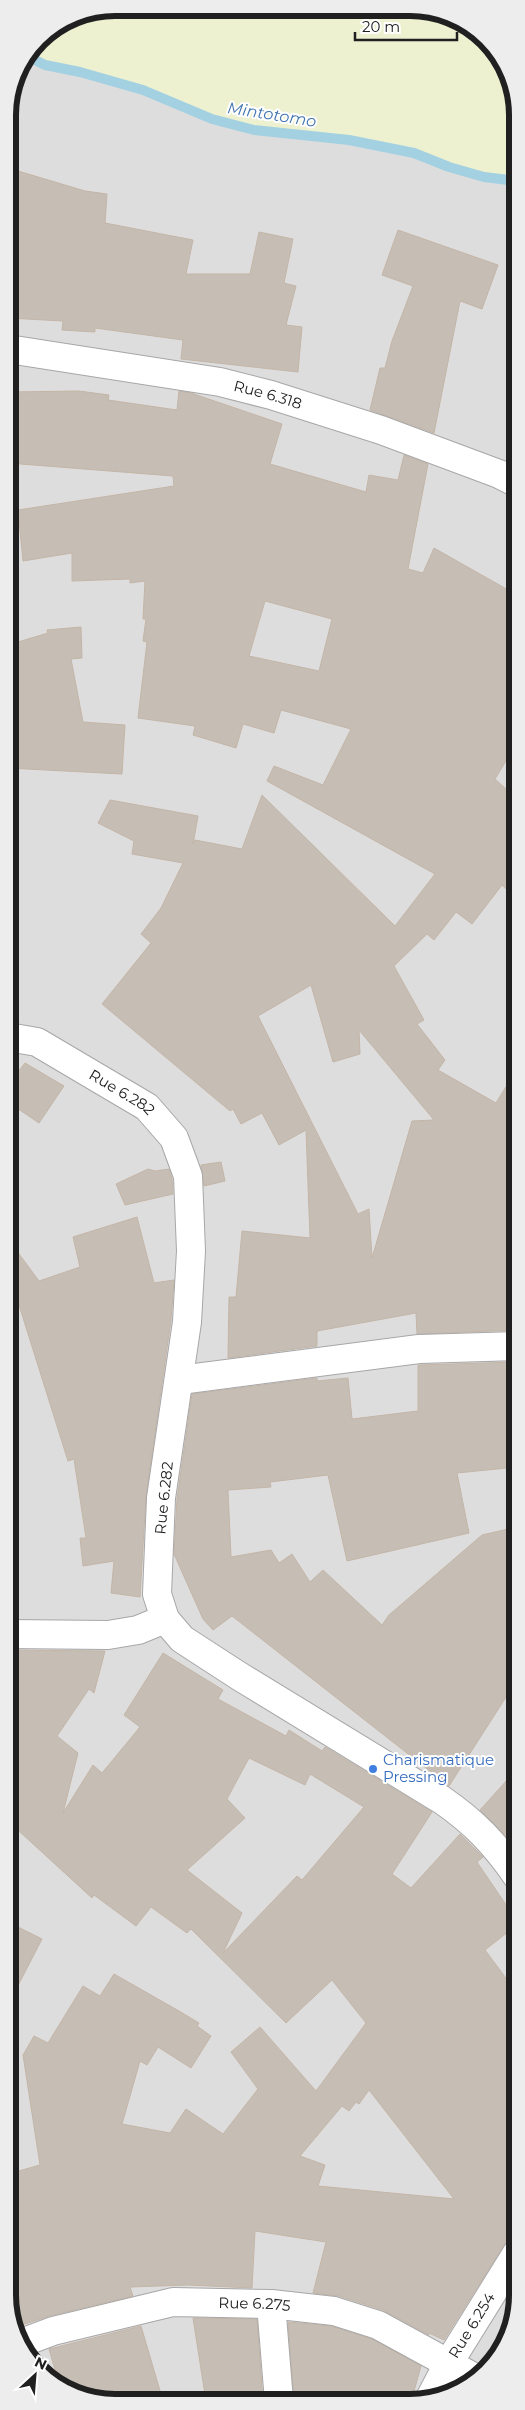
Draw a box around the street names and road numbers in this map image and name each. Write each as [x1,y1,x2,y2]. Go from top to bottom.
street label: Rue 6.318 [232,376,304,413]
street label: Rue 6.282 [86,1065,159,1119]
street label: Rue 6.282 [150,1461,177,1535]
street label: Rue 6.254 [444,2289,499,2362]
street label: Rue 6.275 [218,2293,292,2315]

